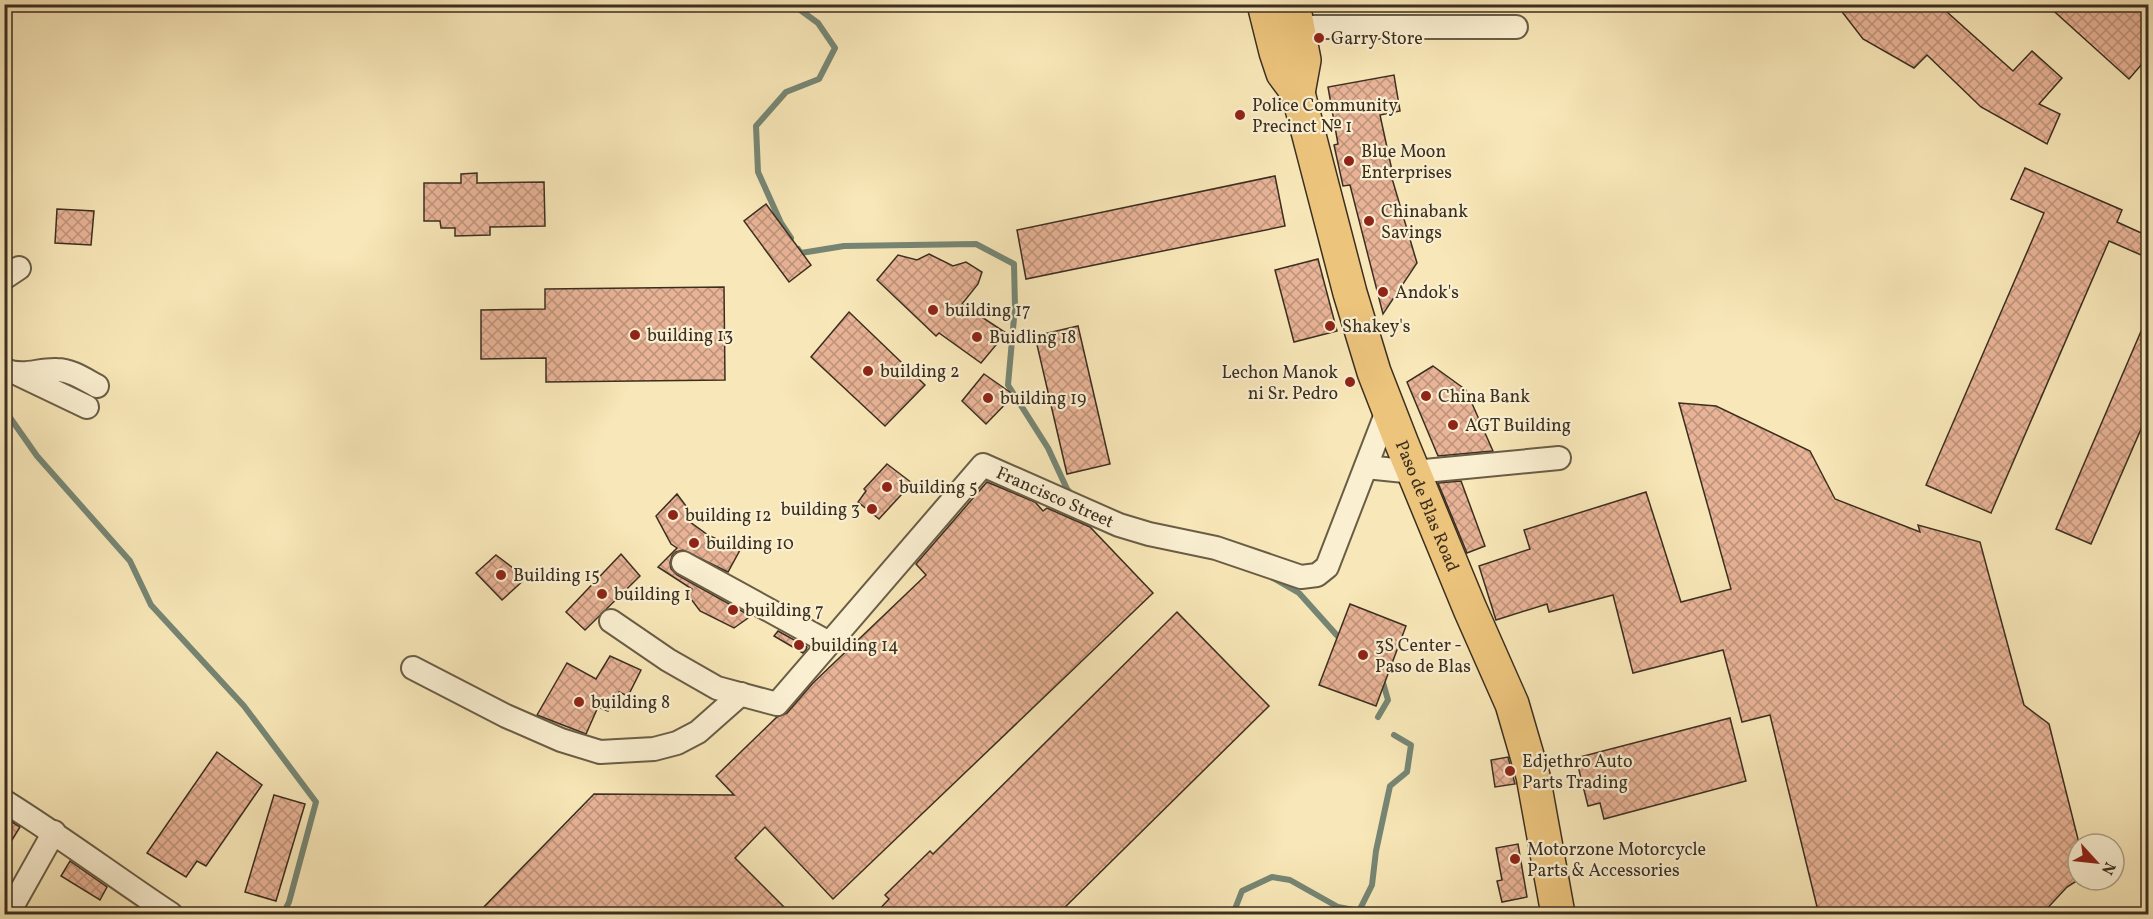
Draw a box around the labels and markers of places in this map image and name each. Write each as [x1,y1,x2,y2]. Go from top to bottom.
place label: Garry Store [1331,27,1423,52]
marker: Garry Store [1312,31,1326,45]
place label: Police Community Precinct № 1 [1252,94,1398,140]
marker: Police Community Precinct № 1 [1233,108,1247,122]
place label: Blue Moon Enterprises [1361,140,1452,186]
marker: Blue Moon Enterprises [1342,154,1356,168]
place label: Chinabank Savings [1381,200,1468,246]
marker: Chinabank Savings [1362,214,1376,228]
place label: Andok's [1395,281,1459,306]
marker: Andok's [1376,285,1390,299]
place label: building 17 [945,299,1031,324]
marker: building 17 [926,303,940,317]
place label: Shakey's [1342,315,1411,340]
marker: Shakey's [1323,319,1337,333]
place label: building 13 [647,324,733,349]
place label: Buidling 18 [989,326,1076,351]
marker: building 13 [628,328,642,342]
marker: Buidling 18 [970,330,984,344]
place label: building 2 [880,360,960,385]
place label: Lechon Manok ni Sr. Pedro [1221,361,1338,407]
marker: building 2 [861,364,875,378]
marker: Lechon Manok ni Sr. Pedro [1343,375,1357,389]
place label: China Bank [1438,385,1530,410]
place label: building 19 [1000,387,1086,412]
marker: China Bank [1419,389,1433,403]
marker: building 19 [981,391,995,405]
place label: AGT Building [1465,414,1571,439]
marker: AGT Building [1446,418,1460,432]
place label: building 5 [899,476,978,501]
marker: building 5 [880,480,894,494]
place label: building 3 [781,498,860,523]
marker: building 3 [865,502,879,516]
place label: building 12 [685,504,772,529]
marker: building 12 [666,508,680,522]
place label: building 10 [706,532,794,557]
marker: building 10 [687,536,701,550]
place label: Building 15 [513,564,600,589]
marker: Building 15 [494,568,508,582]
place label: building 1 [614,583,691,608]
marker: building 1 [595,587,609,601]
place label: building 7 [745,599,824,624]
marker: building 7 [726,603,740,617]
place label: building 14 [811,634,899,659]
place label: 3S Center - Paso de Blas [1375,634,1471,680]
marker: building 14 [792,638,806,652]
marker: 3S Center - Paso de Blas [1356,648,1370,662]
place label: building 8 [591,691,670,716]
marker: building 8 [572,695,586,709]
place label: Edjethro Auto Parts Trading [1522,750,1633,796]
marker: Edjethro Auto Parts Trading [1503,764,1517,778]
place label: Motorzone Motorcycle Parts & Accessories [1527,838,1706,884]
marker: Motorzone Motorcycle Parts & Accessories [1508,852,1522,866]

